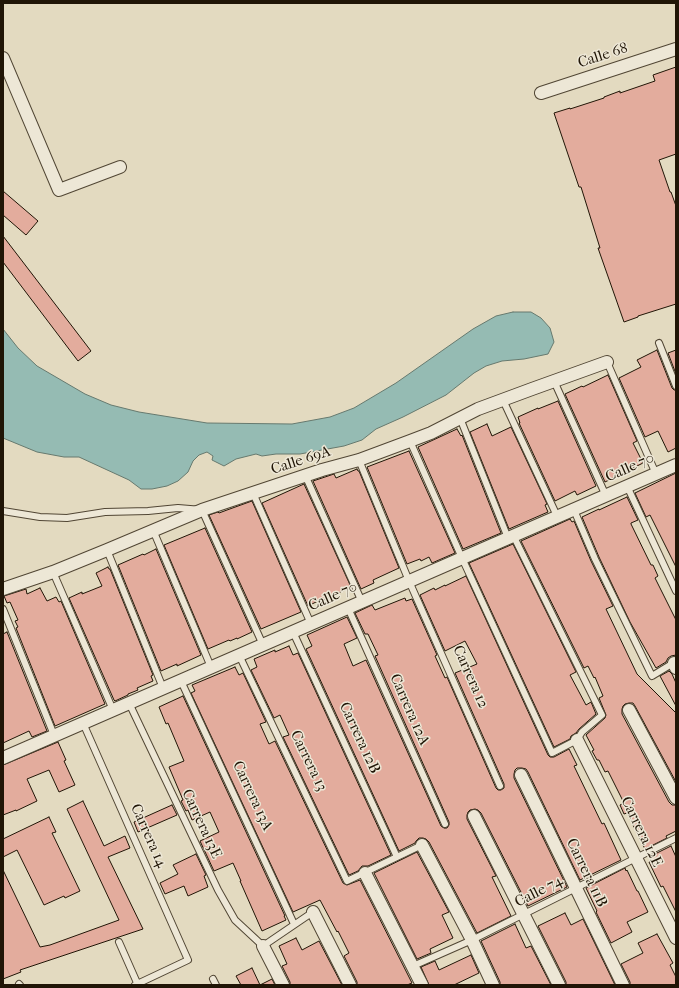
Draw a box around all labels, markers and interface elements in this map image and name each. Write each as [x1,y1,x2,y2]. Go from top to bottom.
street label: Calle 68 [576,39,630,73]
street label: Calle 69A [269,443,333,479]
street label: Calle 70 [603,449,657,487]
street label: Calle 70 [306,578,360,616]
street label: Carrera 12 [448,643,492,711]
street label: Carrera 12A [385,671,433,749]
street label: Carrera 12B [335,700,383,776]
street label: Carrera 13 [286,728,330,794]
street label: Carrera 13A [228,758,276,834]
street label: Carrera 13E [177,787,225,861]
street label: Carrera 12E [616,794,666,870]
street label: Carrera 14 [126,801,170,871]
street label: Carrera 11B [562,836,610,910]
street label: Calle 74 [512,872,566,912]

